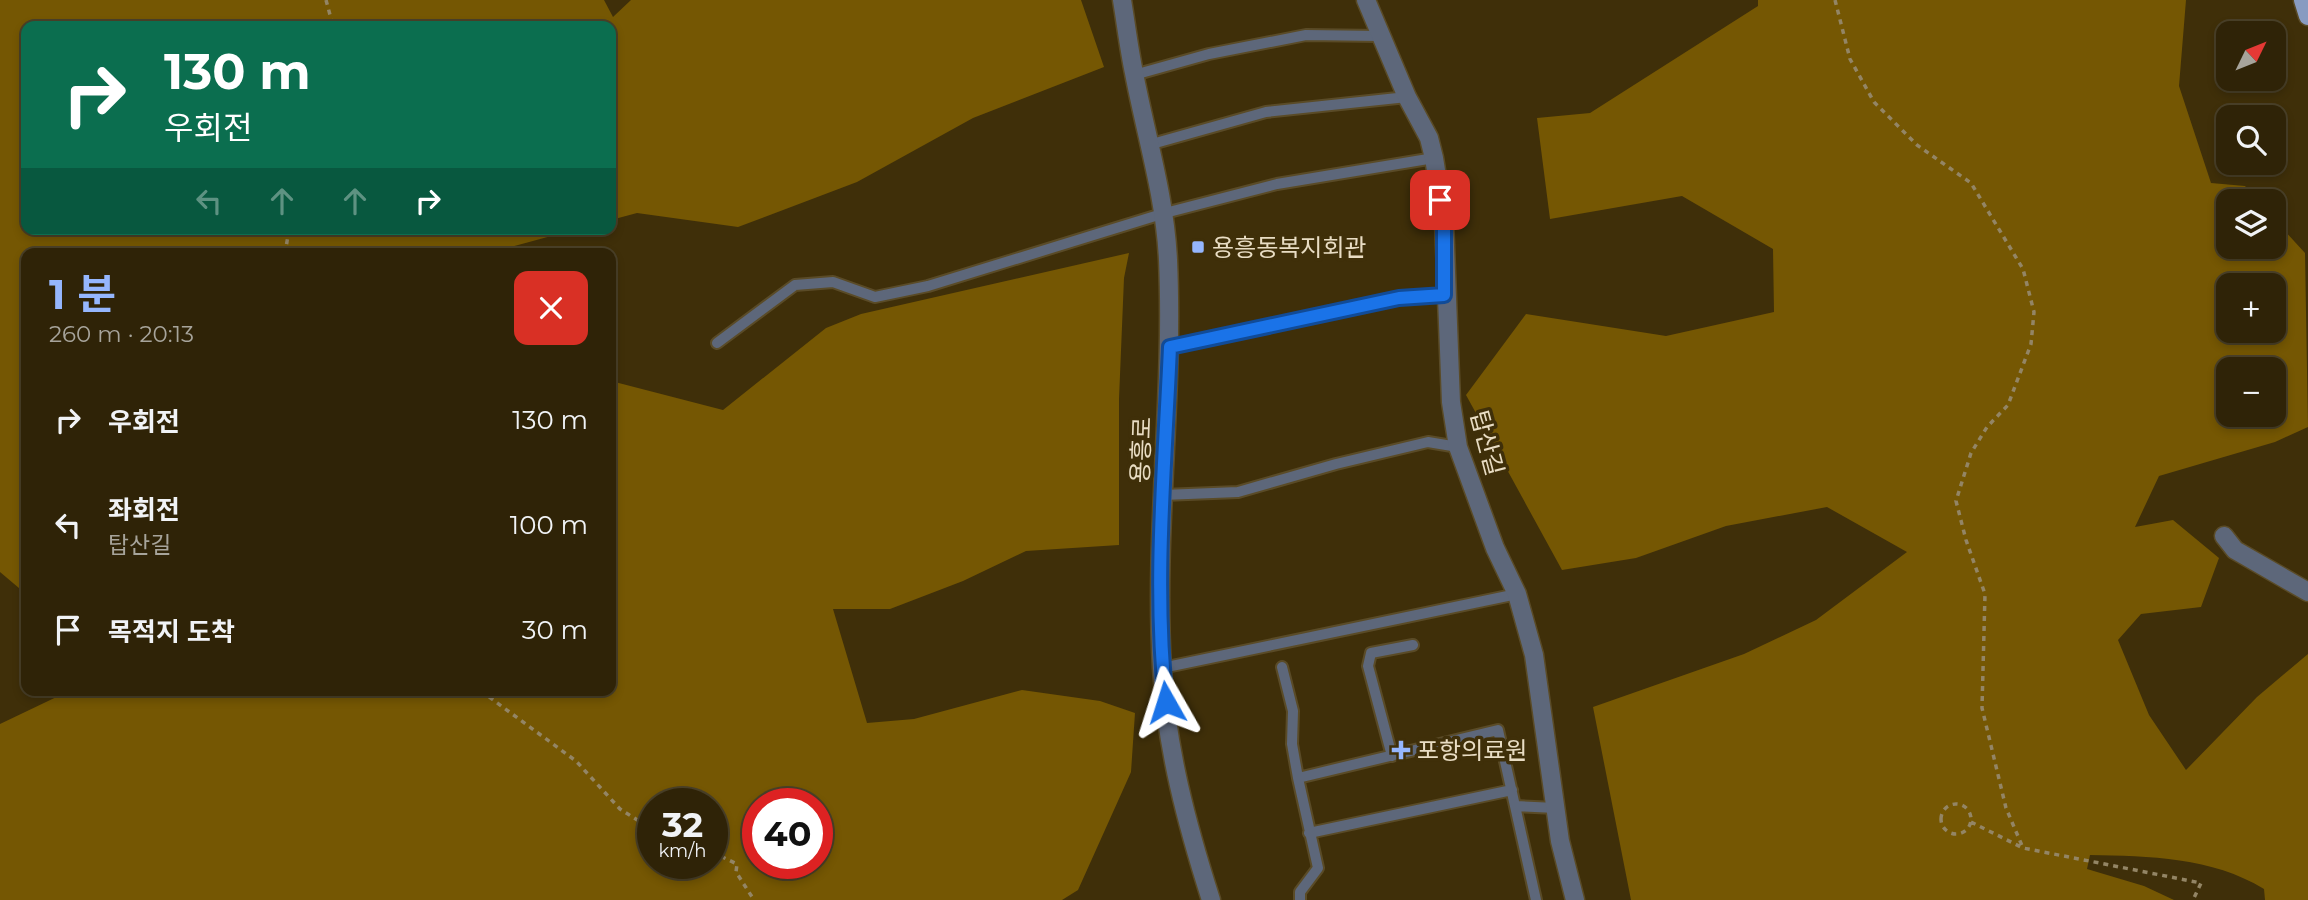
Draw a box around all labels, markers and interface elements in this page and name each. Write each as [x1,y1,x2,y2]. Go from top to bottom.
north arrow [2216,21,2286,91]
map controls [2216,21,2286,427]
text: 130 m [164,42,311,101]
icon: right [49,49,140,140]
button: search [2216,105,2286,175]
text: 우회전 [164,108,252,147]
pin [1410,170,1470,230]
icon: arrive [1421,181,1459,219]
icon: left [190,182,228,220]
icon: ahead [263,182,301,220]
icon: ahead [336,182,374,220]
icon: right [409,182,447,220]
button: layers [2216,189,2286,259]
place label: 용흥동복지회관 [1212,233,1367,262]
marker: 용흥동복지회관 [1190,239,1206,255]
text: 1 분 [49,268,116,320]
button: close [514,271,588,345]
button: + [2216,273,2286,343]
text: 260 m · 20:13 [49,320,194,348]
button: − [2216,357,2286,427]
icon: right [49,401,87,439]
text: 130 m [512,404,588,436]
text: 우회전 [108,406,180,438]
street label: 탑산길 [1464,407,1510,479]
street label: 용흥로 [1125,416,1157,484]
text: 좌회전 [108,494,180,526]
icon: left [49,506,87,544]
text: 100 m [510,509,588,541]
text: 탑산길 [108,531,171,559]
icon: arrive [49,611,87,649]
text: 30 m [522,614,588,646]
text: 목적지 도착 [108,616,235,648]
position arrow [1129,665,1203,739]
place label: 포항의료원 [1417,736,1527,765]
marker: 포항의료원 [1391,740,1411,760]
speed limit sign: 40 [742,788,833,879]
text: 32 [662,803,703,846]
text: km/h [658,840,707,862]

